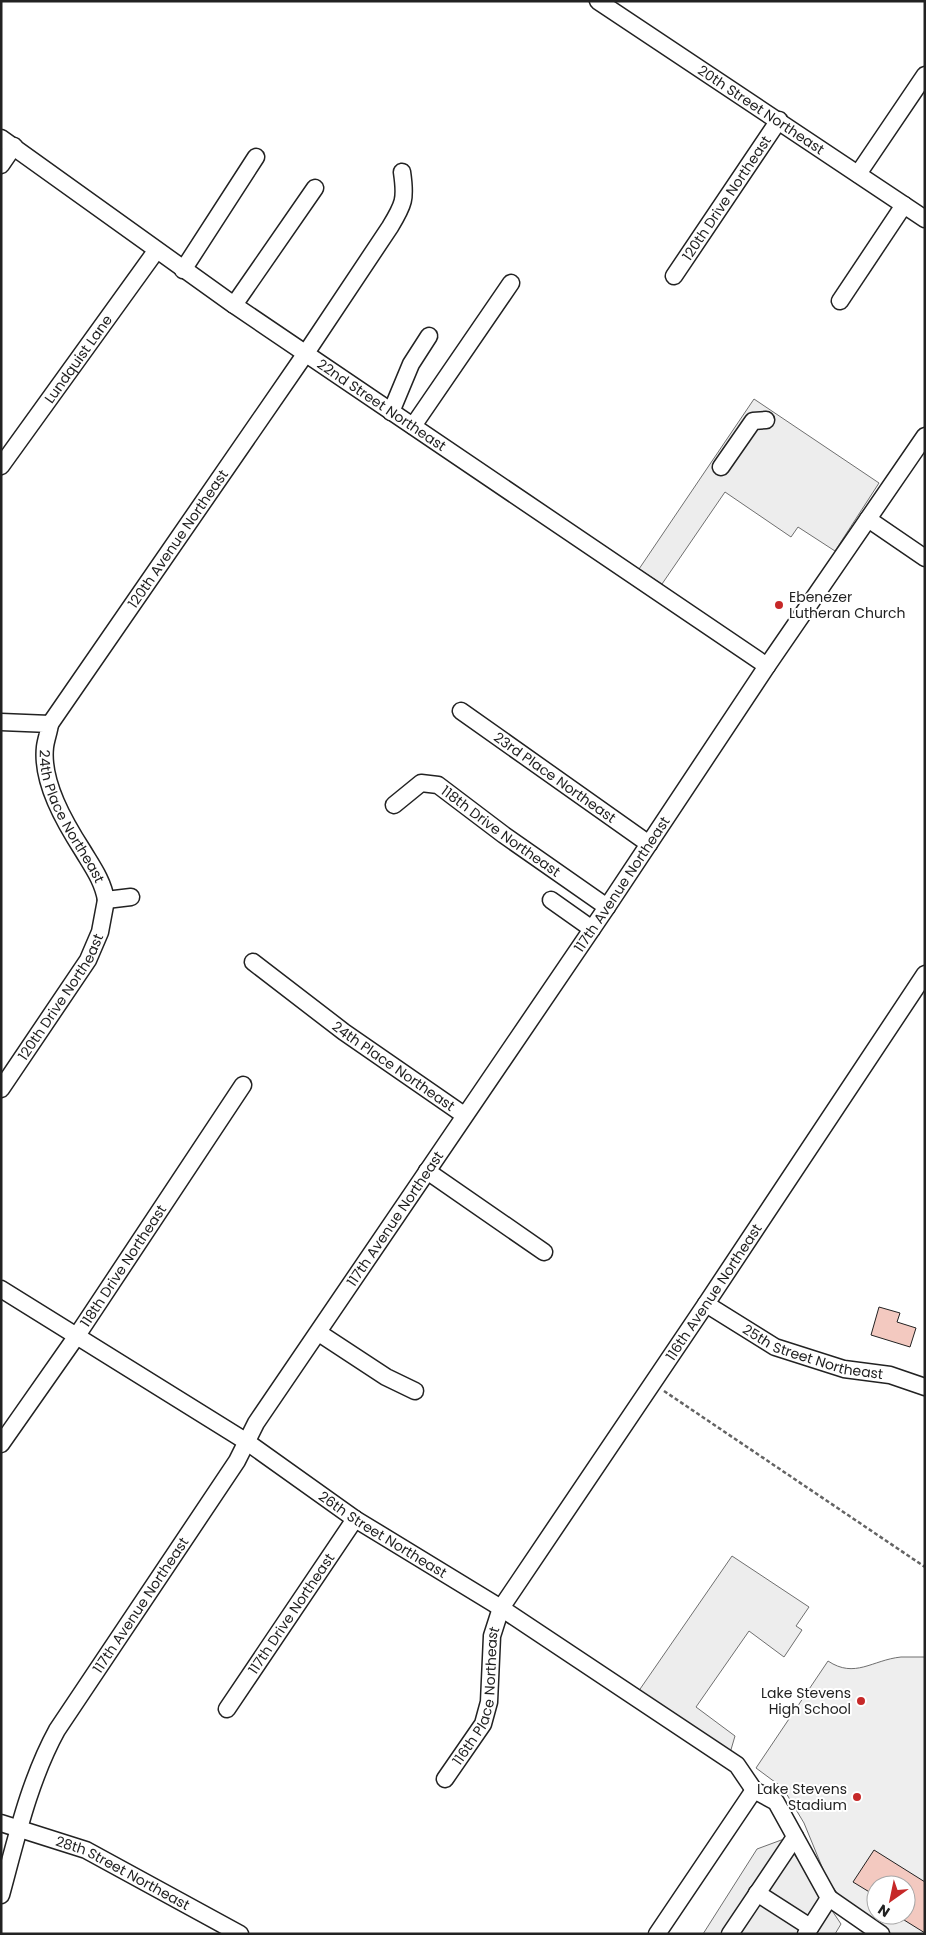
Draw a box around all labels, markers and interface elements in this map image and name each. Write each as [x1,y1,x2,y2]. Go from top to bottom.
street label: 20th Street Northeast [694,60,828,159]
street label: 120th Drive Northeast [677,132,776,264]
street label: Lundquist Lane [39,310,117,407]
street label: 22nd Street Northeast [313,354,450,456]
street label: 120th Avenue Northeast [123,466,233,612]
place label: Ebenezer Lutheran Church [789,587,906,623]
marker: Ebenezer Lutheran Church [773,599,785,611]
street label: 23rd Place Northeast [490,727,620,828]
street label: 24th Place Northeast [35,750,110,886]
street label: 118th Drive Northeast [437,781,565,882]
street label: 117th Avenue Northeast [569,812,674,956]
street label: 120th Drive Northeast [13,931,108,1064]
street label: 24th Place Northeast [328,1016,459,1116]
street label: 117th Avenue Northeast [342,1147,448,1290]
street label: 118th Drive Northeast [75,1201,171,1331]
street label: 116th Avenue Northeast [661,1220,767,1364]
street label: 25th Street Northeast [739,1319,884,1384]
street label: 26th Street Northeast [315,1486,451,1583]
street label: 117th Avenue Northeast [88,1533,193,1677]
street label: 117th Drive Northeast [243,1549,339,1678]
street label: 116th Place Northeast [447,1624,504,1769]
place label: Lake Stevens High School [761,1683,851,1719]
marker: Lake Stevens High School [855,1695,867,1707]
place label: Lake Stevens Stadium [757,1779,847,1815]
marker: Lake Stevens Stadium [851,1791,863,1803]
street label: 28th Street Northeast [53,1831,193,1915]
north arrow [866,1875,916,1925]
text: N [874,1900,894,1922]

